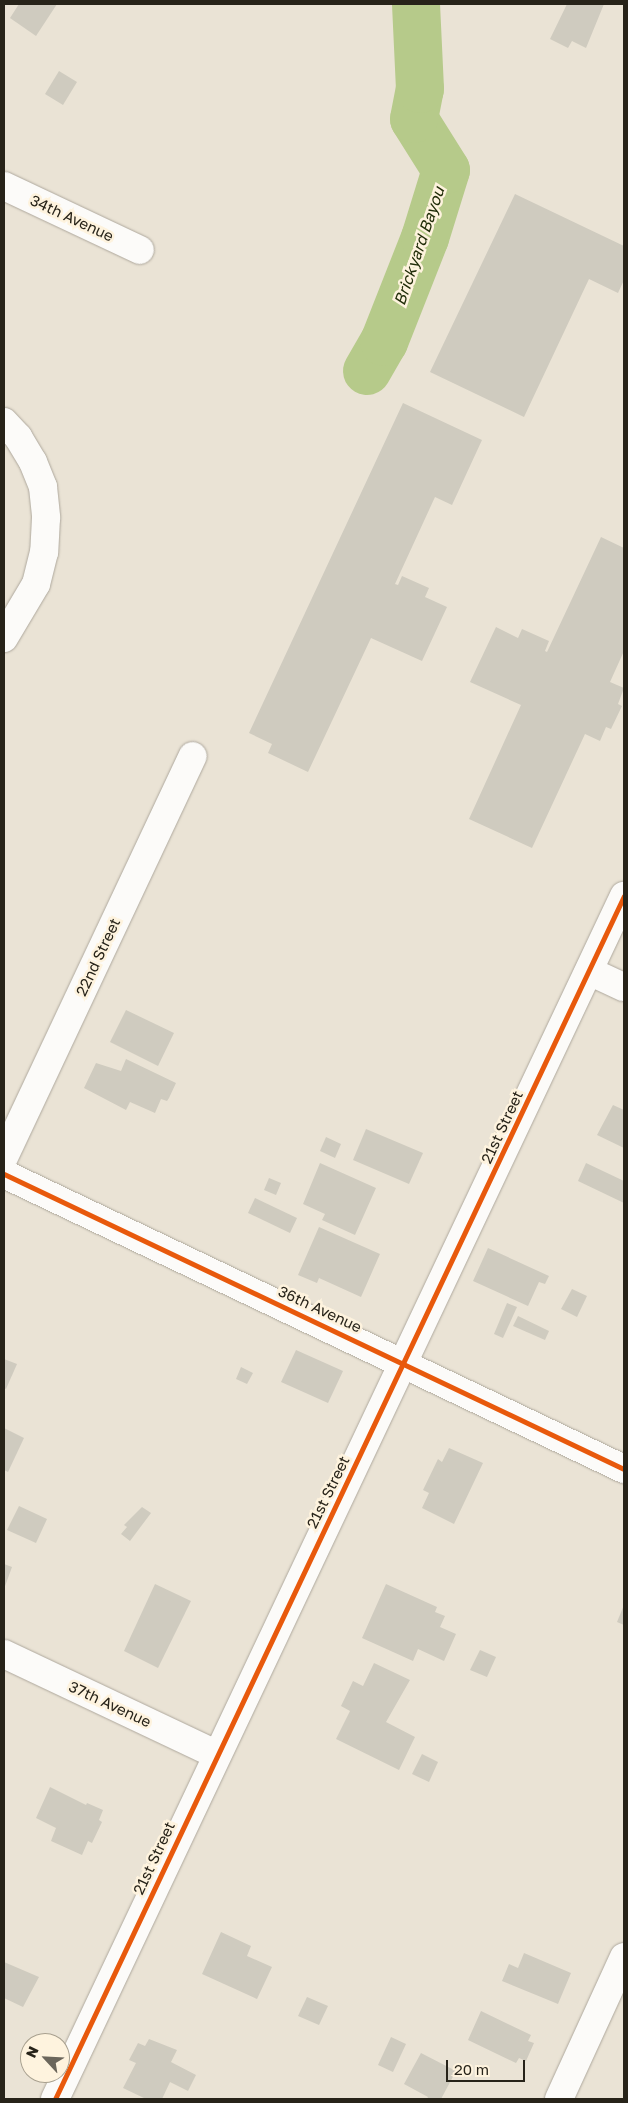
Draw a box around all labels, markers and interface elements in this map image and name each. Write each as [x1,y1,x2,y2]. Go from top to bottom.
water label: Brickyard Bayou [390,184,448,308]
street label: 34th Avenue [27,191,117,245]
street label: 22nd Street [72,915,124,999]
street label: 21st Street [477,1088,527,1166]
street label: 36th Avenue [276,1282,364,1336]
street label: 21st Street [303,1453,353,1531]
street label: 37th Avenue [66,1677,154,1731]
street label: 21st Street [129,1819,179,1897]
north arrow [20,2033,70,2083]
text: N [22,2043,42,2060]
scale bar [448,2050,527,2082]
text: 20 m [454,2060,489,2078]

